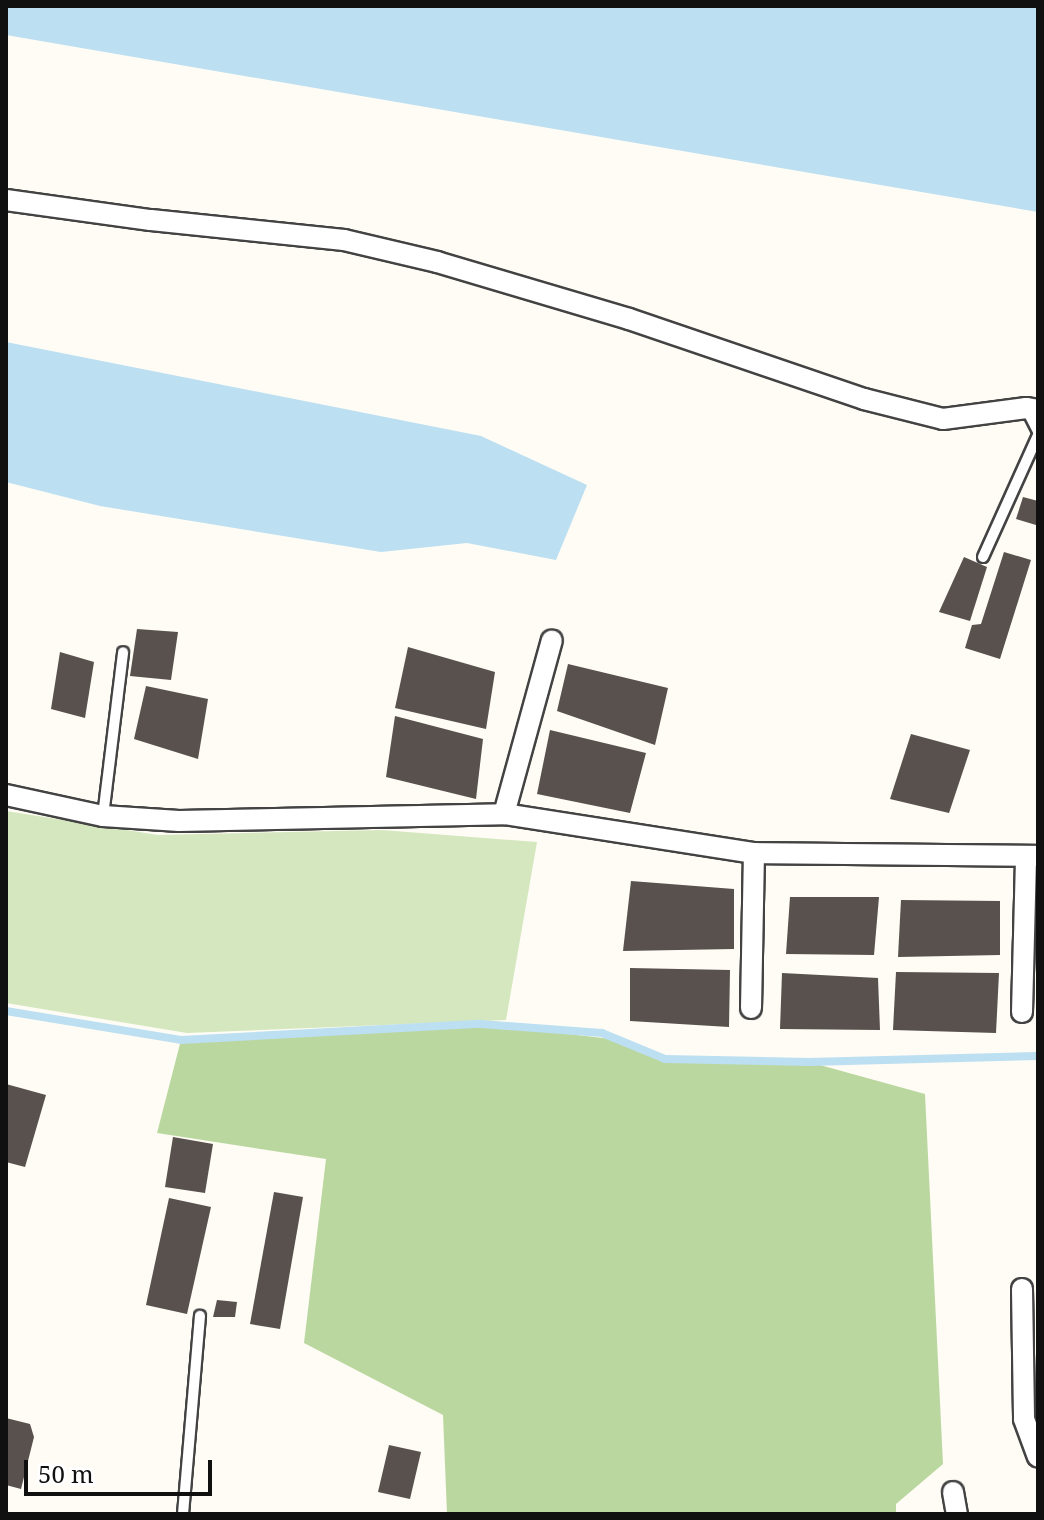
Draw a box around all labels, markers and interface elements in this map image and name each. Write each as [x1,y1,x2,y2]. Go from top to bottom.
scale bar [28,1444,216,1494]
text: 50 m [38,1457,94,1490]

